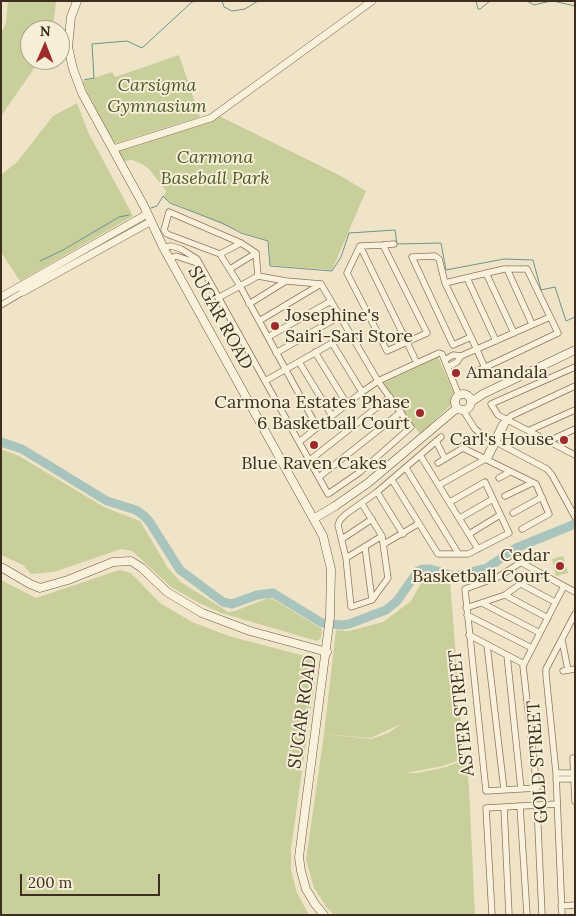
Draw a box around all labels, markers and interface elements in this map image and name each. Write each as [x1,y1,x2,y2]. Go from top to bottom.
north arrow [20,20,70,70]
text: N [40,22,51,40]
park label: Carsigma Gymnasium [107,75,207,118]
park label: Carmona Baseball Park [160,147,270,190]
street label: SUGAR ROAD [183,263,257,373]
place label: Josephine's Sairi-Sari Store [285,305,413,348]
marker: Josephine's Sairi-Sari Store [269,320,281,332]
place label: Amandala [466,362,548,384]
marker: Amandala [450,367,462,379]
place label: Carmona Estates Phase 6 Basketball Court [214,392,410,434]
marker: Carmona Estates Phase 6 Basketball Court [414,407,426,419]
place label: Carl's House [450,429,554,451]
marker: Carl's House [558,434,570,446]
marker: Blue Raven Cakes [308,439,320,451]
place label: Blue Raven Cakes [241,453,387,475]
place label: Cedar Basketball Court [412,545,550,588]
marker: Cedar Basketball Court [554,560,566,572]
street label: ASTER STREET [445,649,479,777]
street label: SUGAR ROAD [284,654,322,770]
street label: GOLD STREET [523,700,553,824]
scale bar [22,864,162,896]
text: 200 m [28,873,72,892]

